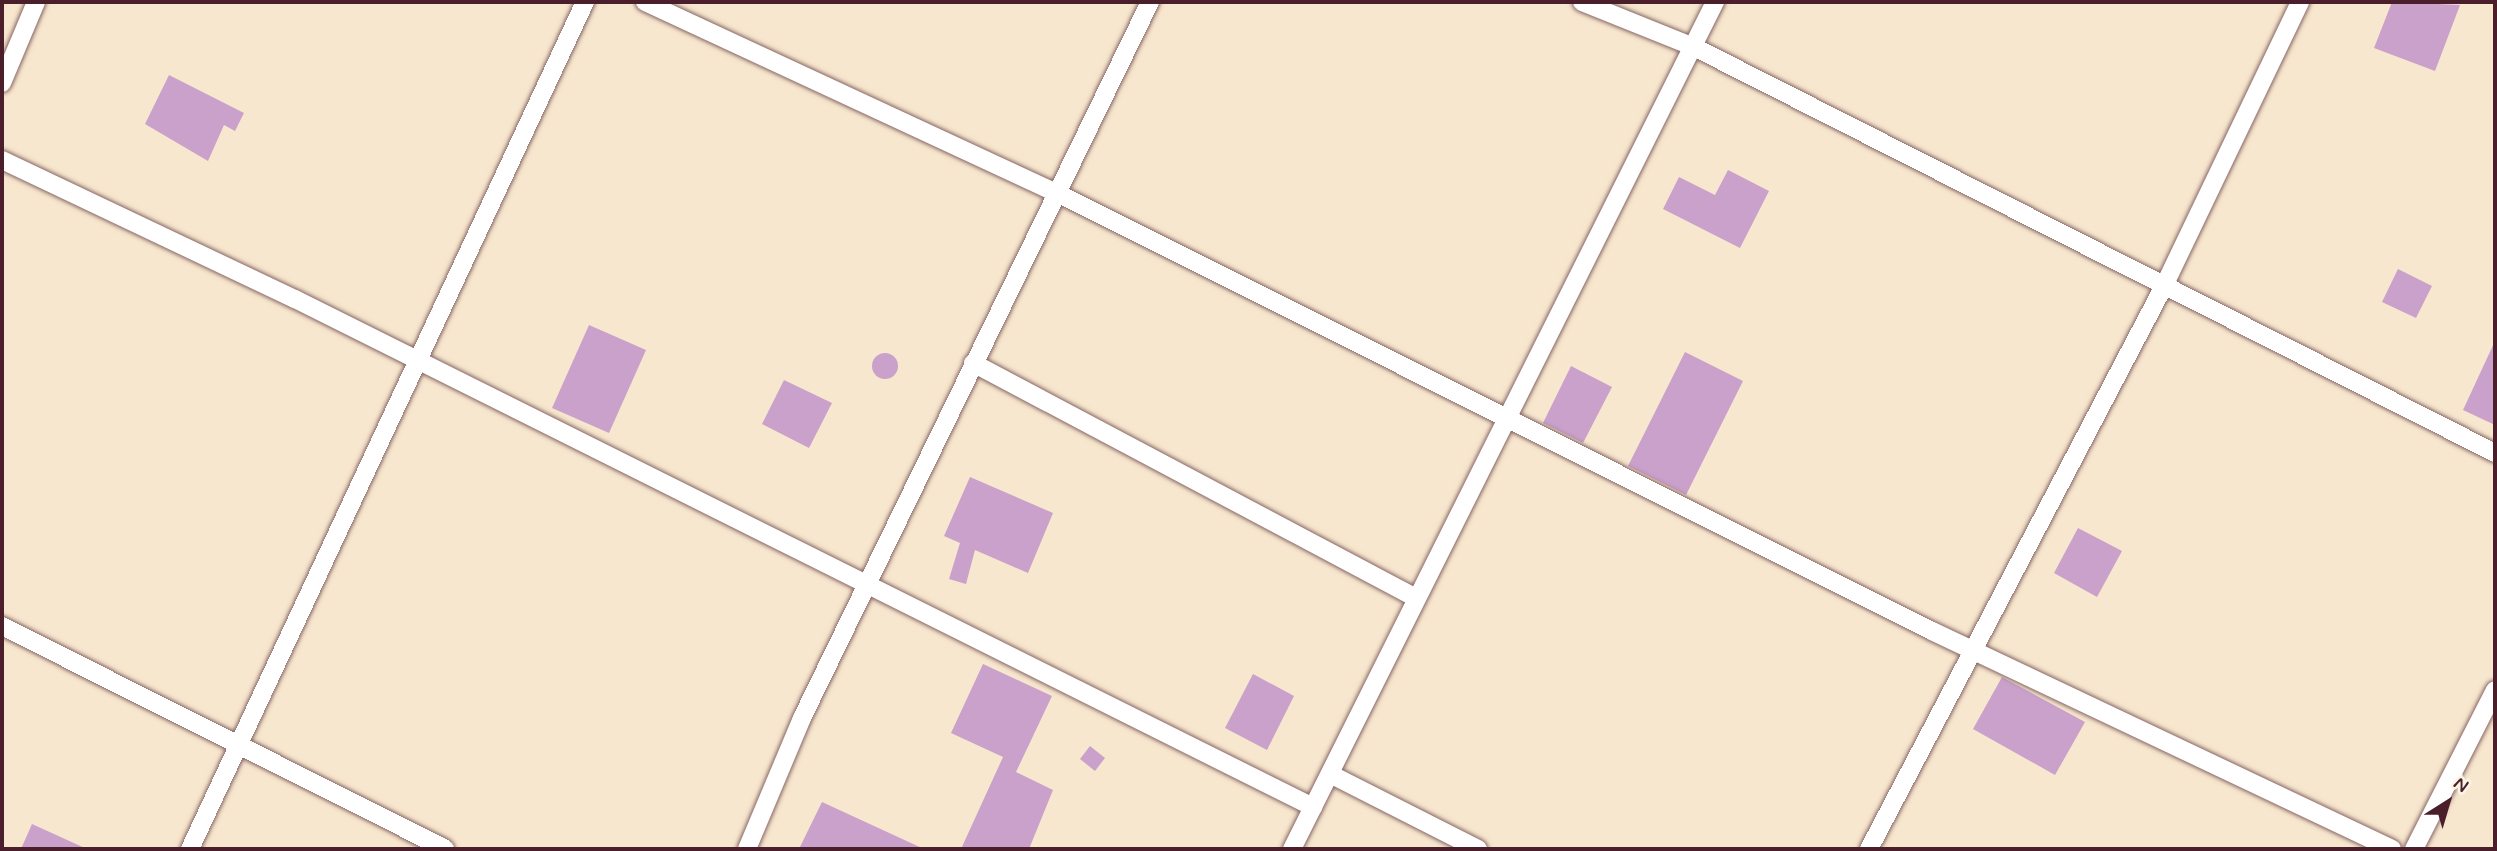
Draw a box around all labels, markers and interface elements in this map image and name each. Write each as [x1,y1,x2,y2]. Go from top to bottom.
north arrow [2413,767,2483,837]
text: N [2448,771,2474,799]

